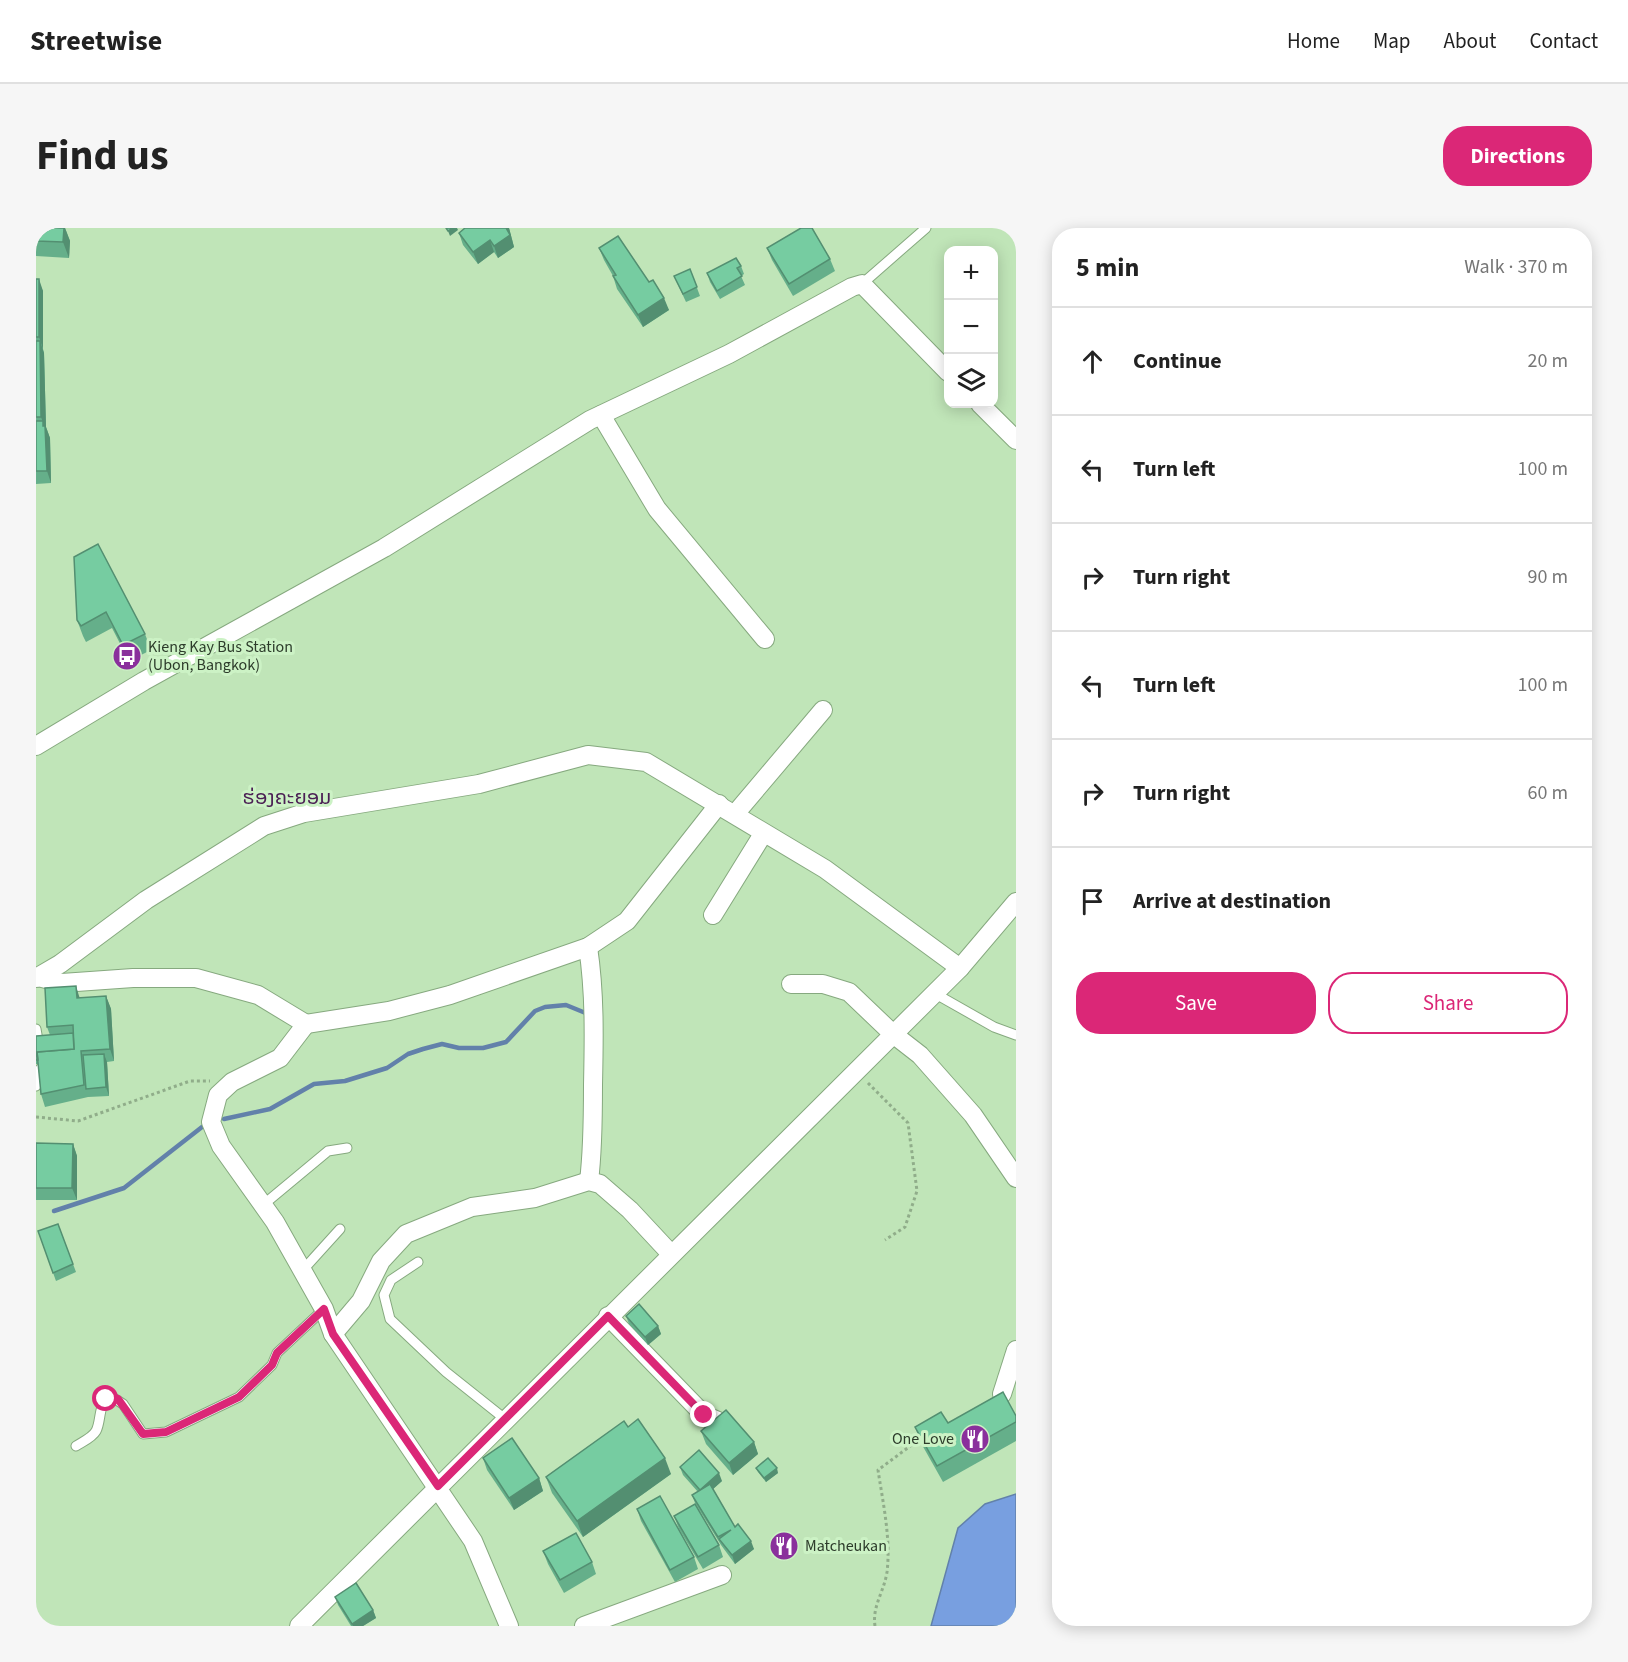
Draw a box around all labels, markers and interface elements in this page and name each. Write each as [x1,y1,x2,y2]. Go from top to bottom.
text: Streetwise [30,21,162,61]
text: Home [1287,26,1340,56]
text: Map [1373,26,1411,56]
text: About [1444,26,1496,56]
text: Contact [1529,26,1598,56]
text: Find us [36,126,169,186]
button: Directions [1443,126,1592,186]
map controls [944,246,998,408]
button: + [944,246,998,300]
text: 5 min [1076,249,1139,286]
text: Walk · 370 m [1464,253,1568,281]
button: − [944,300,998,354]
icon: ahead [1076,345,1109,378]
text: Continue [1133,345,1222,377]
text: 20 m [1528,347,1568,375]
button: layers [944,354,998,408]
icon: left [1076,453,1109,486]
text: Turn left [1133,453,1215,485]
text: 100 m [1518,455,1568,483]
icon: right [1076,561,1109,594]
text: Turn right [1133,561,1230,593]
text: 90 m [1528,563,1568,591]
place label: Kieng Kay Bus Station (Ubon, Bangkok) [148,636,293,676]
bus stop icon: Kieng Kay Bus Station (Ubon, Bangkok) [111,640,143,672]
icon: left [1076,669,1109,702]
text: Turn left [1133,669,1215,701]
text: 100 m [1518,671,1568,699]
icon: right [1076,777,1109,810]
text: Turn right [1133,777,1230,809]
text: 60 m [1528,779,1568,807]
district label: ຮ່ອງຄະຍອມ [243,784,331,812]
icon: arrive [1076,885,1109,918]
text: Arrive at destination [1133,885,1331,917]
button: Save [1076,972,1316,1034]
button: Share [1328,972,1568,1034]
route start [92,1385,118,1411]
route end [690,1401,716,1427]
restaurant icon: One Love [959,1423,991,1455]
place label: One Love [892,1428,954,1450]
restaurant icon: Matcheukan [768,1530,800,1562]
place label: Matcheukan [805,1535,887,1557]

